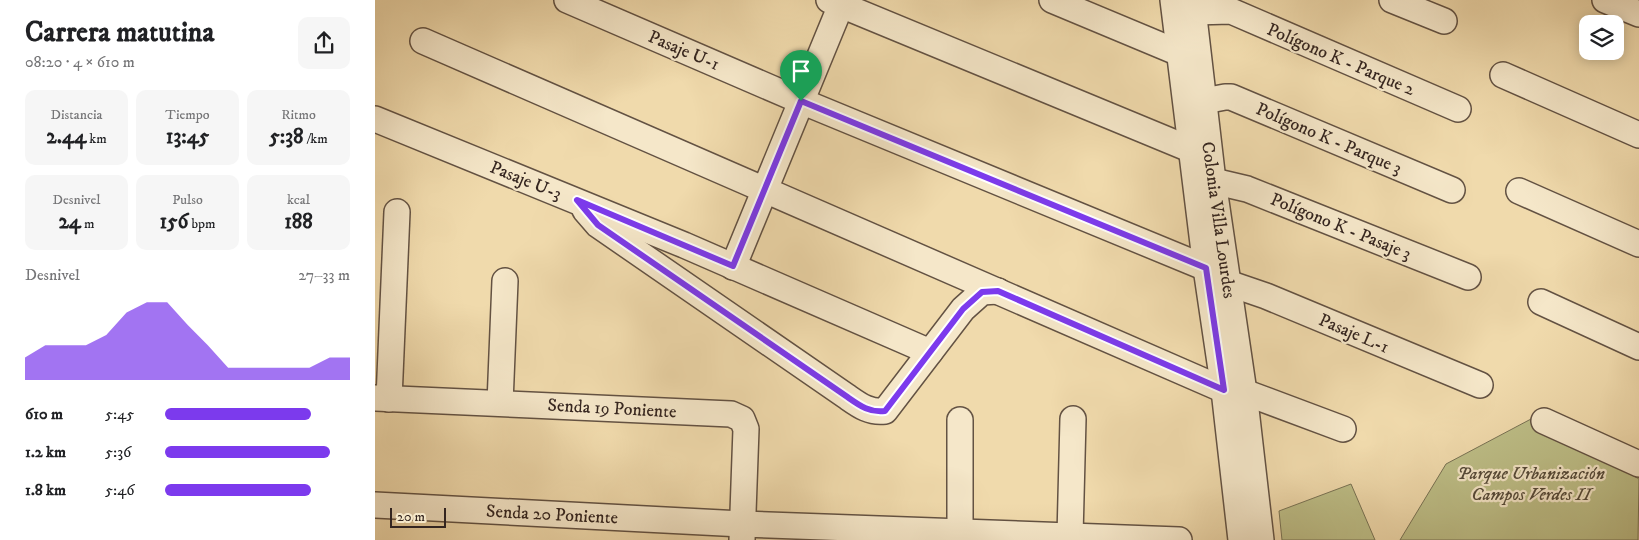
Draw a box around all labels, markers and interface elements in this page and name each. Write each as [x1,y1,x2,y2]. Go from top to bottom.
text: Carrera matutina [25,15,214,50]
map controls [1579,15,1624,60]
button: layers [1579,15,1624,60]
button: share [298,17,350,69]
street label: Polígono K - Parque 2 [1263,19,1418,101]
street label: Pasaje U-1 [645,26,723,76]
pin [780,50,822,101]
text: 08:20 · 4 × 610 m [25,52,135,72]
icon: arrive [787,57,815,85]
street label: Polígono K - Parque 3 [1252,98,1405,180]
text: Distancia [50,106,103,124]
text: Tiempo [165,106,210,124]
text: Ritmo [281,106,316,124]
text: 2.44 [46,124,86,150]
text: 13:45 [166,124,209,150]
text: 5:38 [269,124,303,150]
text: km [86,130,107,148]
text: /km [303,130,328,148]
street label: Colonia Villa Lourdes [1196,140,1240,300]
street label: Pasaje U-3 [487,157,565,205]
street label: Polígono K - Pasaje 3 [1267,189,1414,265]
text: Desnivel [53,191,100,209]
text: Pulso [172,191,203,209]
text: kcal [287,191,310,209]
text: 24 [59,209,81,235]
text: 156 [159,209,188,235]
text: 188 [284,209,313,235]
text: m [81,215,94,233]
text: bpm [188,215,216,233]
text: Desnivel [25,265,80,285]
text: 27–33 m [298,265,350,285]
street label: Pasaje L-1 [1315,309,1392,359]
street label: Senda 19 Poniente [547,395,677,423]
text: 610 m [25,404,63,424]
text: 5:45 [105,404,134,424]
text: 1.2 km [25,442,66,462]
text: 5:36 [105,442,131,462]
park label: Parque Urbanización Campos Verdes II [1457,463,1605,506]
text: 1.8 km [25,480,66,500]
text: 5:46 [105,480,135,500]
street label: Senda 20 Poniente [485,501,618,529]
scale bar [390,505,446,528]
text: 20 m [397,508,425,526]

